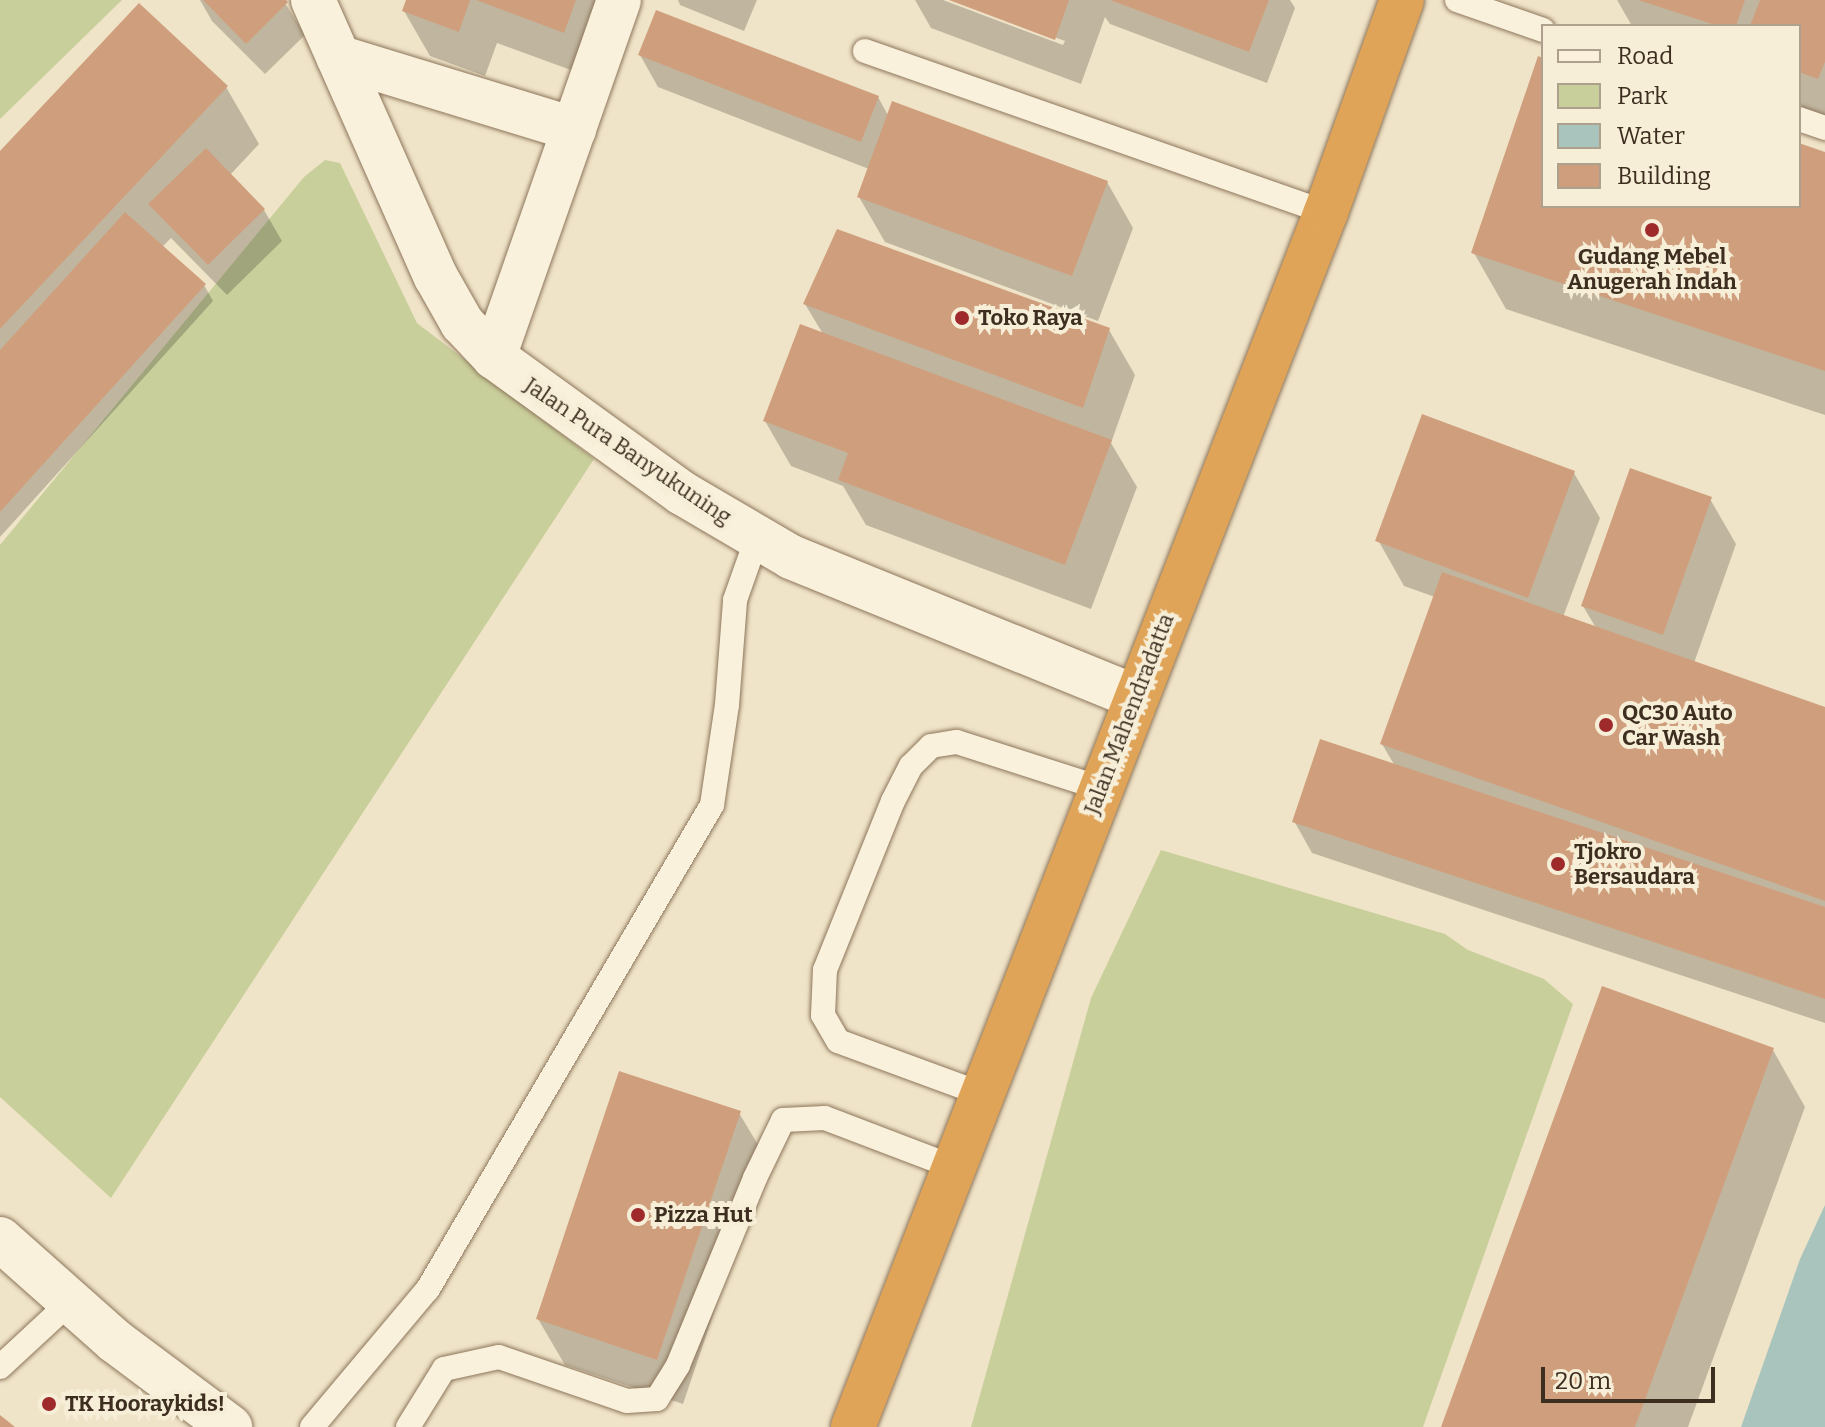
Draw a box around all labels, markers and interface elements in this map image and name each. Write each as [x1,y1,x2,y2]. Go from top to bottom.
legend [1541,24,1801,208]
text: Road [1617,42,1673,70]
text: Park [1617,82,1668,110]
text: Water [1617,122,1685,150]
text: Building [1617,162,1711,190]
marker: Gudang Mebel Anugerah Indah [1643,221,1661,239]
place label: Gudang Mebel Anugerah Indah [1567,243,1737,294]
place label: Toko Raya [978,305,1083,331]
marker: Toko Raya [953,309,971,327]
street label: Jalan Pura Banyukuning [519,372,737,530]
street label: Jalan Mahendradatta [1079,610,1179,818]
place label: QC30 Auto Car Wash [1622,699,1733,750]
marker: QC30 Auto Car Wash [1597,716,1615,734]
place label: Tjokro Bersaudara [1574,838,1695,890]
marker: Tjokro Bersaudara [1549,855,1567,873]
place label: Pizza Hut [654,1202,753,1228]
marker: Pizza Hut [629,1206,647,1224]
scale bar [1545,1351,1719,1401]
text: 20 m [1555,1367,1611,1395]
place label: TK Hooraykids! [65,1391,225,1417]
marker: TK Hooraykids! [40,1395,58,1413]

